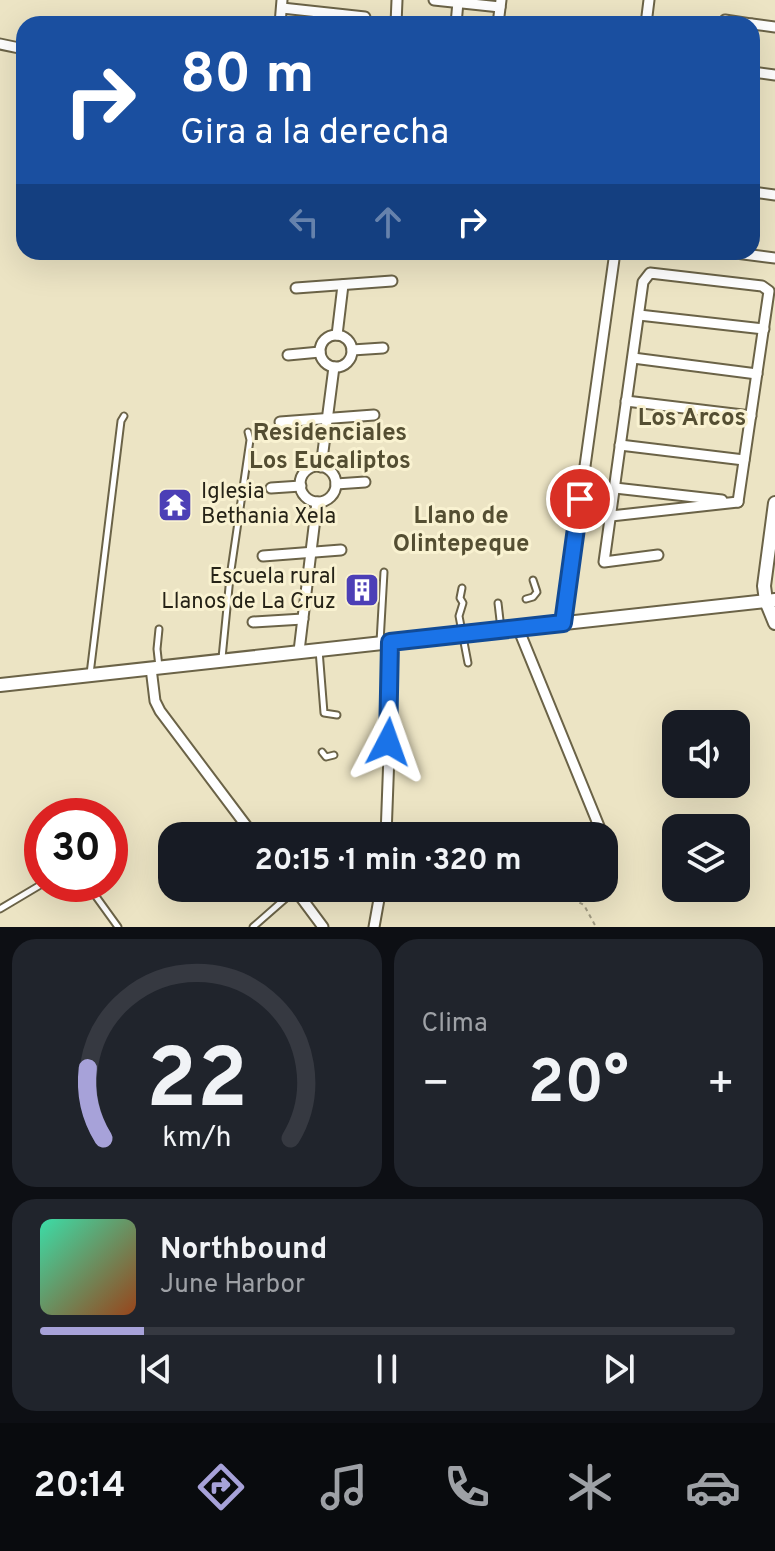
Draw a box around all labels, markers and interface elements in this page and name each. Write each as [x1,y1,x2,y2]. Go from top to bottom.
text: 80 m [180,42,314,112]
icon: right [48,48,152,152]
text: Gira a la derecha [180,111,449,157]
icon: left [282,200,326,244]
icon: ahead [366,200,410,244]
icon: right [450,200,494,244]
district label: Los Arcos [638,404,746,434]
district label: Residenciales Los Eucaliptos [249,419,411,477]
pin [546,465,614,533]
icon: arrive [558,477,602,521]
place label: Iglesia Bethania Xela [201,479,336,531]
temple icon: Iglesia Bethania Xela [156,486,194,524]
district label: Llano de Olintepeque [393,502,529,560]
place label: Escuela rural Llanos de La Cruz [161,564,336,616]
building icon: Escuela rural Llanos de La Cruz [343,571,381,609]
position arrow [346,700,430,784]
map controls [662,710,750,902]
button: sound [662,710,750,798]
speed limit sign: 30 [24,798,128,902]
button: layers [662,814,750,902]
text: 20:15 · 1 min · 320 m [255,843,521,880]
text: Clima [422,1008,488,1041]
text: 22 [146,1032,248,1137]
text: 20° [528,1048,629,1124]
text: − [422,1058,450,1114]
text: + [707,1058,735,1114]
text: km/h [162,1121,231,1157]
text: Northbound [160,1232,327,1269]
text: June Harbor [160,1269,305,1302]
icon: previous [134,1347,178,1391]
icon: pause [365,1347,409,1391]
icon: next [597,1347,641,1391]
icon: directions [193,1459,249,1515]
icon: music [316,1459,372,1515]
icon: phone [439,1459,495,1515]
icon: climate [562,1459,618,1515]
icon: car [685,1459,741,1515]
text: 20:14 [34,1464,126,1510]

